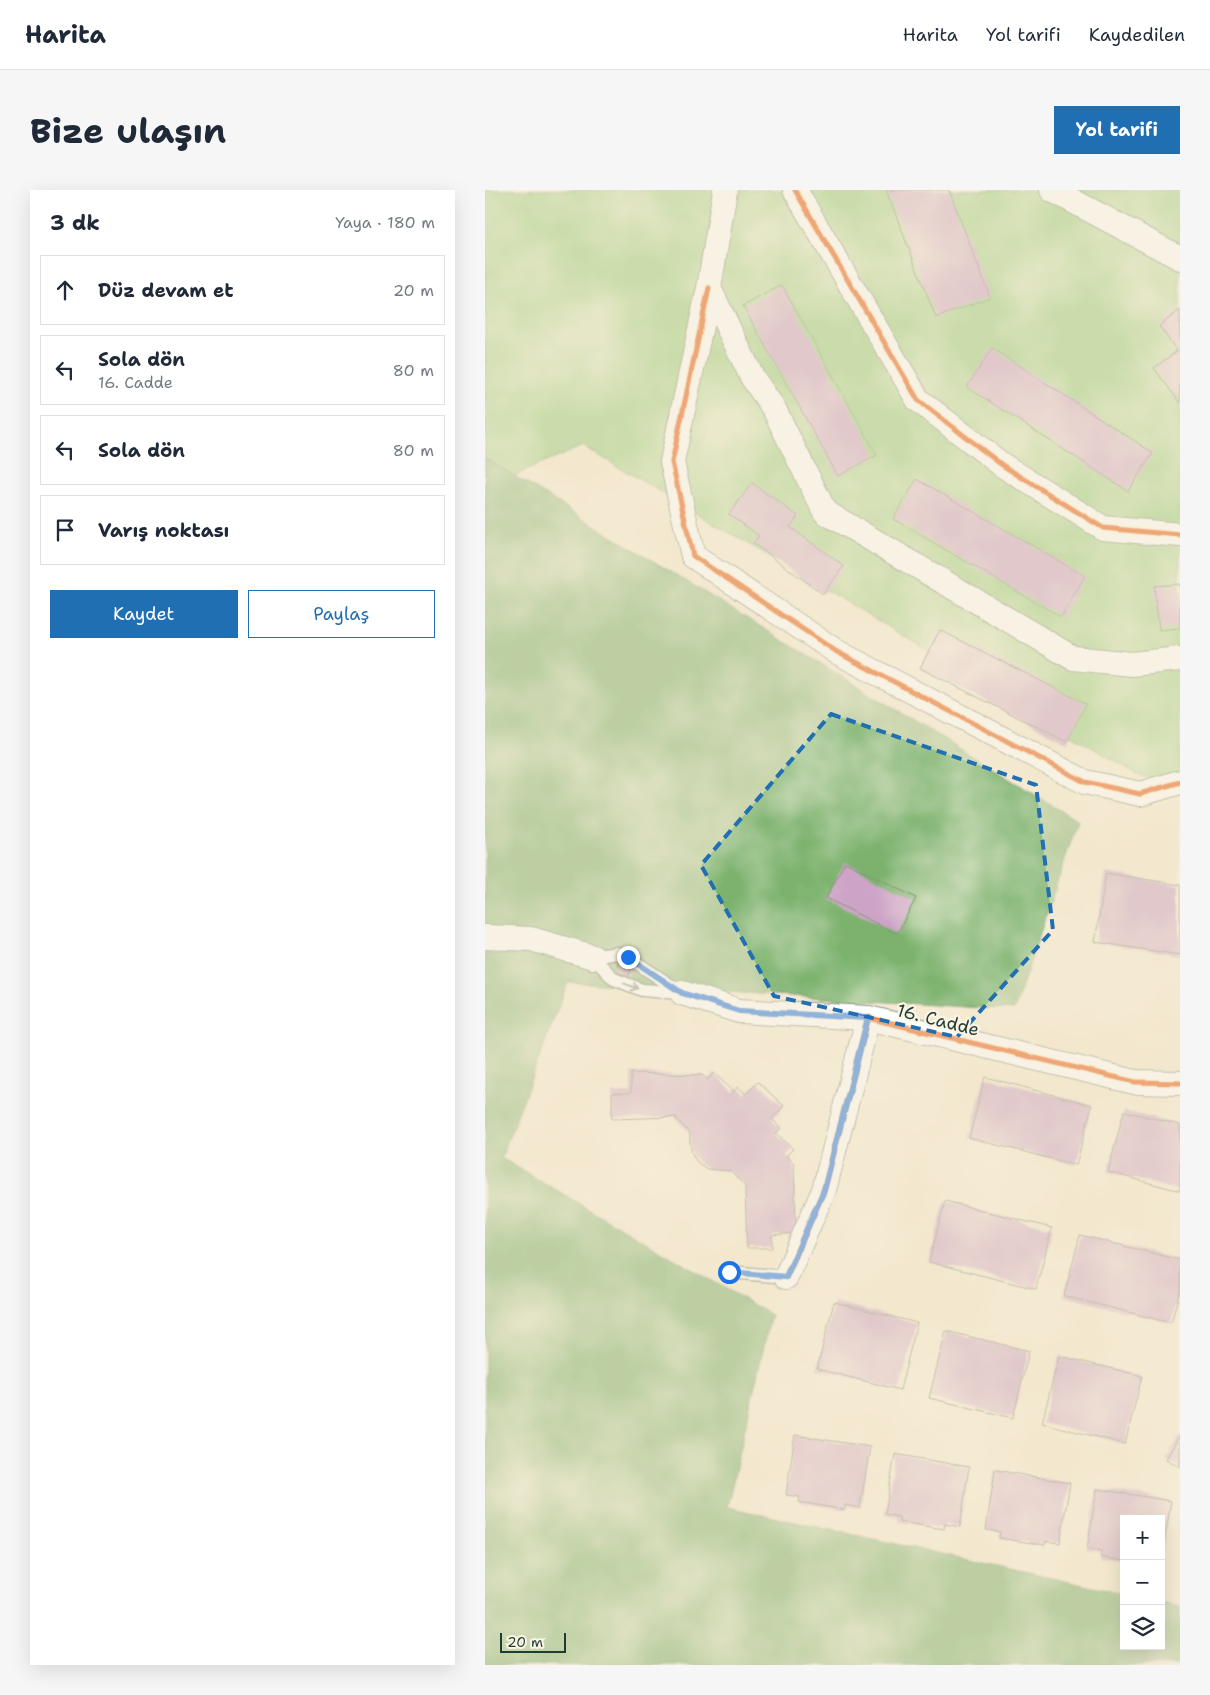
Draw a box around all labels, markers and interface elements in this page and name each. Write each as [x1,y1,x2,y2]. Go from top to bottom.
text: Harita [25,19,106,51]
text: Harita [903,23,958,47]
text: Yol tarifi [986,23,1061,47]
text: Kaydedilen [1089,23,1185,47]
button: Yol tarifi [1054,106,1180,154]
text: Bize ulaşın [30,107,226,154]
text: 3 dk [50,209,100,237]
text: Yaya · 180 m [335,212,435,233]
icon: ahead [51,276,79,304]
text: Düz devam et [98,278,234,303]
text: 20 m [393,280,434,301]
text: Sola dön [98,347,185,372]
icon: left [51,356,79,384]
text: 80 m [393,360,434,381]
text: 16. Cadde [98,372,173,393]
icon: left [51,436,79,464]
text: Sola dön [98,438,185,463]
text: 80 m [393,440,434,461]
icon: arrive [51,516,79,544]
text: Varış noktası [98,518,229,543]
button: Kaydet [50,590,238,638]
button: Paylaş [248,590,435,638]
route end [617,946,640,969]
one-way arrow [623,982,638,991]
street label: 16. Cadde [894,998,982,1042]
route start [718,1261,741,1284]
map controls [1120,1515,1165,1650]
button: + [1120,1515,1165,1560]
button: − [1120,1560,1165,1605]
button: layers [1120,1605,1165,1650]
scale bar [500,1630,566,1653]
text: 20 m [507,1633,543,1651]

